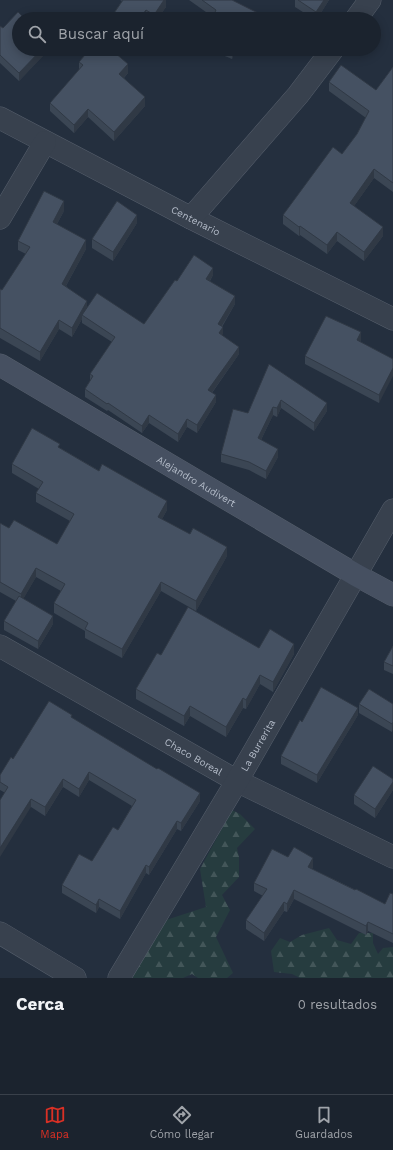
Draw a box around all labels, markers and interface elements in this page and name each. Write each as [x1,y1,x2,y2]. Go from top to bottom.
search box [12,12,381,56]
icon: search [26,23,48,45]
text: Buscar aquí [58,25,144,43]
street label: Centenario [170,203,222,237]
street label: Alejandro Audivert [155,453,239,509]
street label: La Burrerita [238,717,277,773]
street label: Chaco Boreal [163,736,225,777]
text: Cerca [16,994,64,1014]
text: 0 resultados [298,997,377,1012]
tab: Mapa [40,1104,69,1141]
tab: Cómo llegar [150,1104,214,1141]
tab: Guardados [295,1104,353,1141]

